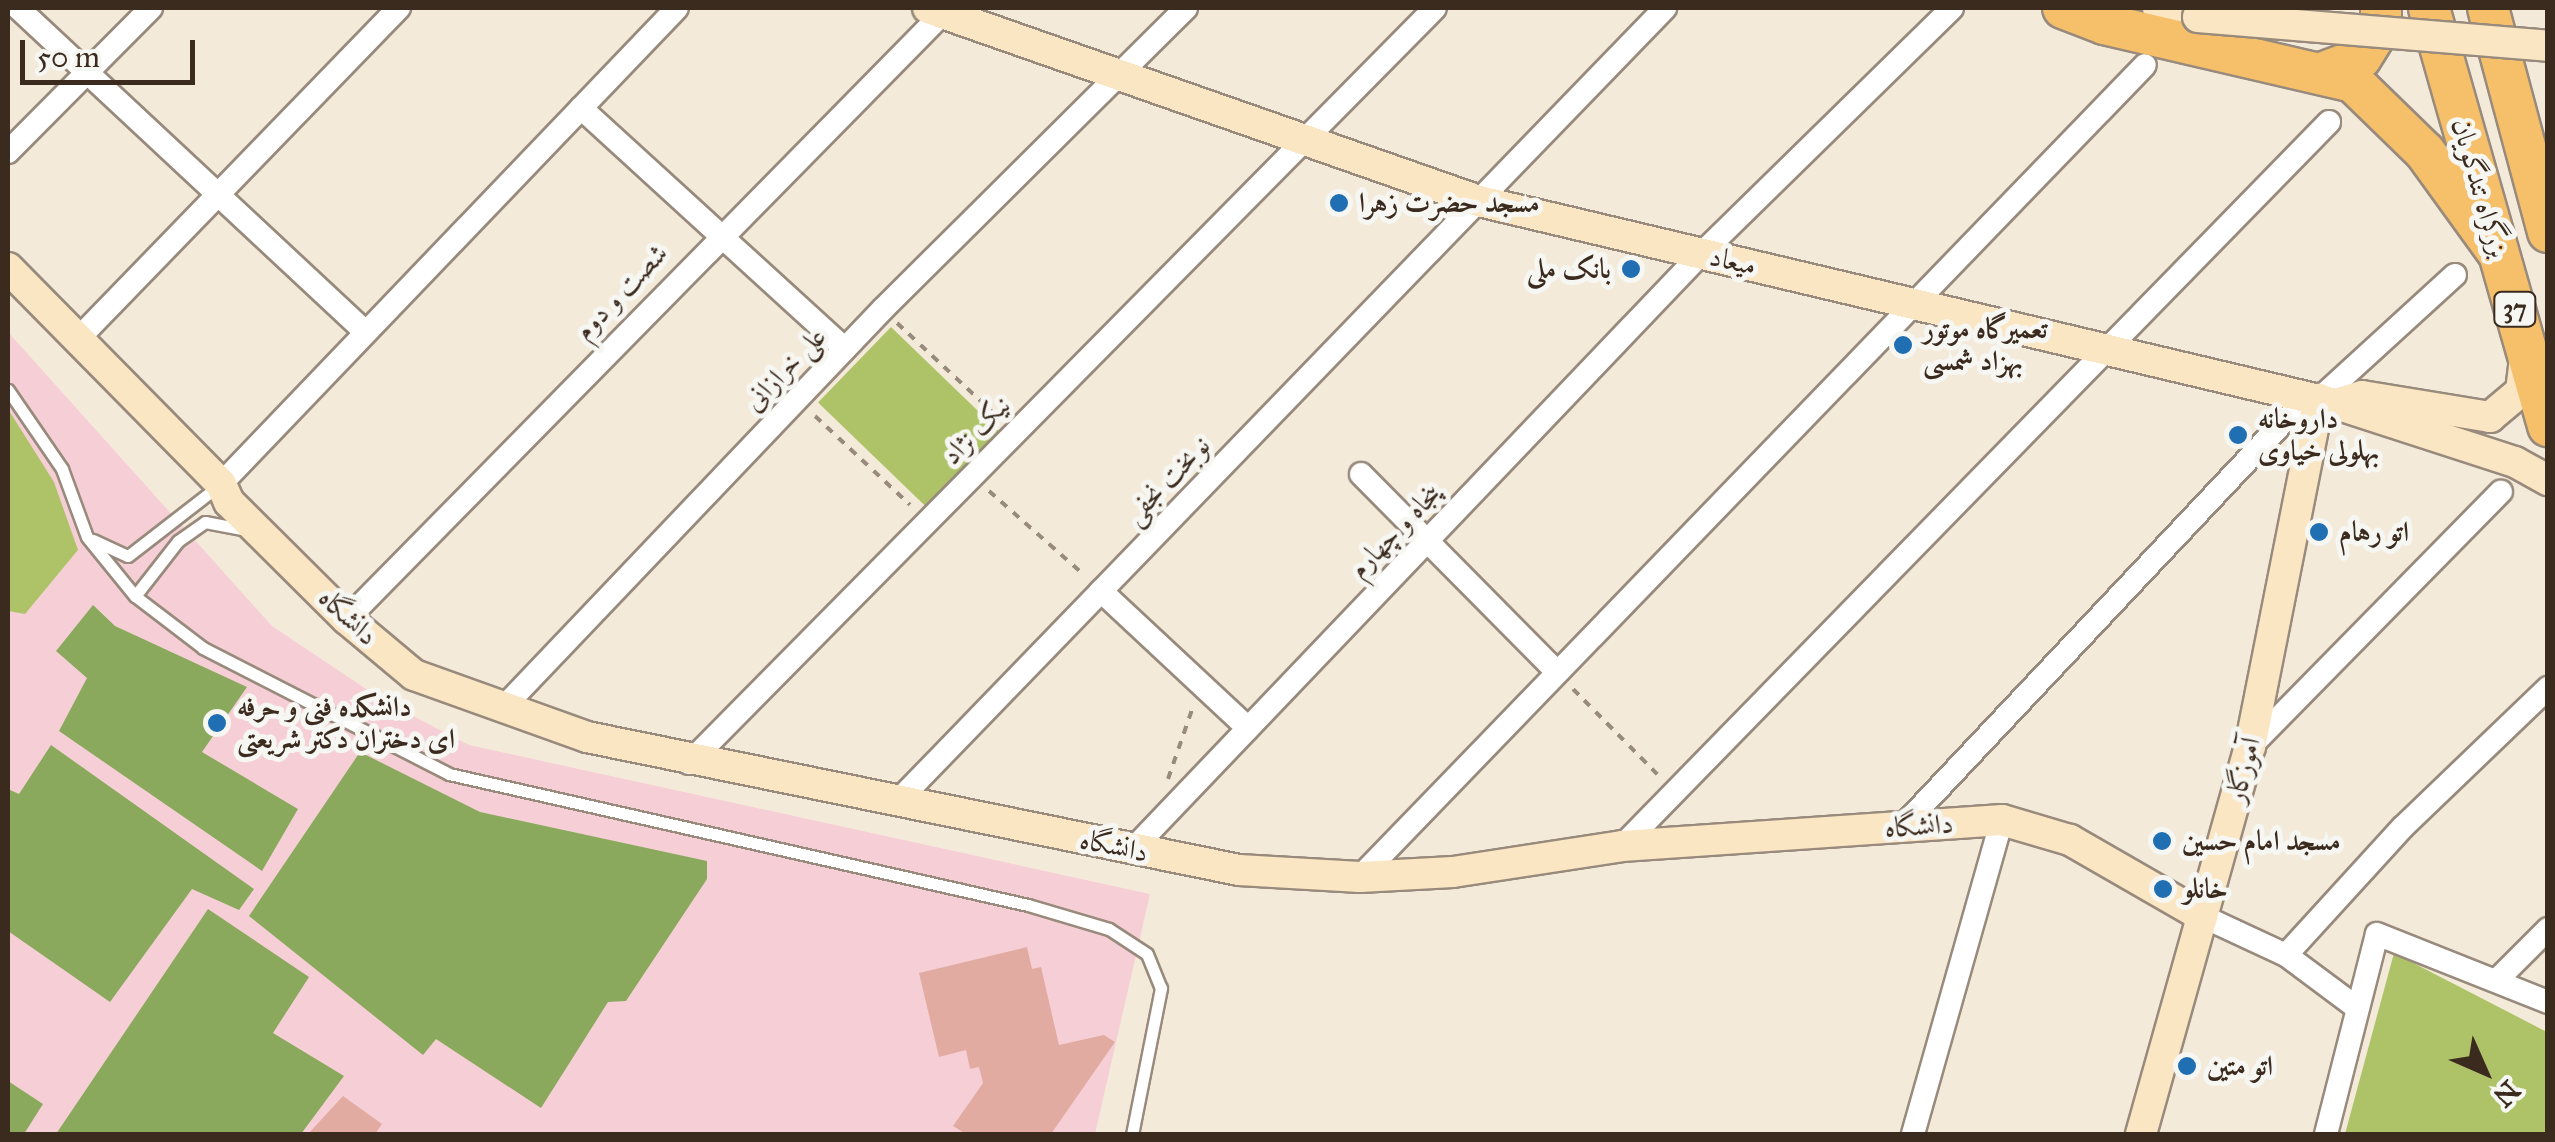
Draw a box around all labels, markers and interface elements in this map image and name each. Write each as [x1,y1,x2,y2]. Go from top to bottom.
scale bar [25,20,200,82]
text: 50 m [37,39,100,75]
street label: بزرگراه تندگویان [2444,115,2516,261]
place label: مسجد حضرت زهرا [1359,186,1540,220]
marker: مسجد حضرت زهرا [1328,192,1350,214]
street label: شصت و دوم [567,237,675,347]
street label: میعاد [1706,239,1760,283]
place label: بانک ملی [1527,252,1611,286]
marker: بانک ملی [1620,258,1642,280]
road number: 37 [2492,289,2538,329]
place label: تعمیرگاه موتور بهزاد شمسی [1923,312,2048,378]
street label: علی خرازانی [737,320,833,418]
marker: تعمیرگاه موتور بهزاد شمسی [1892,334,1914,356]
street label: نیک نژاد [935,388,1017,472]
place label: داروخانه بهلولی خیاوی [2258,402,2379,468]
marker: داروخانه بهلولی خیاوی [2227,424,2249,446]
street label: نوبخت نجفی [1117,429,1217,531]
street label: پنجاه و چهارم [1342,477,1448,585]
place label: اتو رهام [2339,515,2409,549]
marker: اتو رهام [2308,521,2330,543]
street label: دانشگاه [311,581,385,653]
place label: دانشکده فنی و حرفه ای دختران دکتر شریعتی [237,690,455,756]
marker: دانشکده فنی و حرفه ای دختران دکتر شریعتی [206,712,228,734]
street label: آموزگار [2218,734,2268,806]
street label: دانشگاه [1883,807,1955,845]
street label: دانشگاه [1077,822,1151,870]
place label: مسجد امام حسین [2182,824,2341,858]
marker: مسجد امام حسین [2151,830,2173,852]
place label: خانلو [2183,872,2228,906]
marker: خانلو [2152,878,2174,900]
north arrow [2435,1022,2535,1122]
place label: اتو متین [2207,1049,2273,1083]
marker: اتو متین [2176,1055,2198,1077]
text: N [2486,1073,2527,1114]

